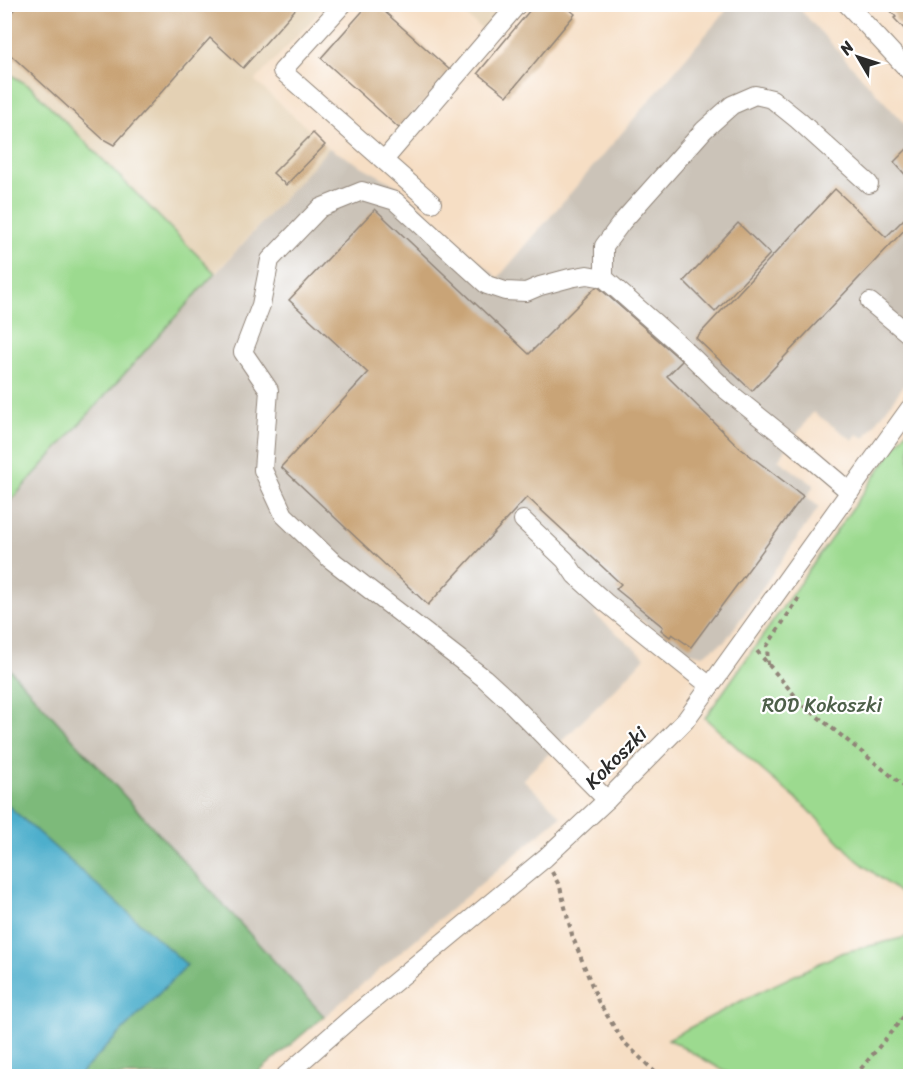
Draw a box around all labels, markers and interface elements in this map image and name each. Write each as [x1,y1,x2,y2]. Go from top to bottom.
north arrow [828,27,888,87]
text: N [831,34,862,62]
park label: ROD Kokoszki [762,688,883,723]
street label: Kokoszki [576,718,656,798]

